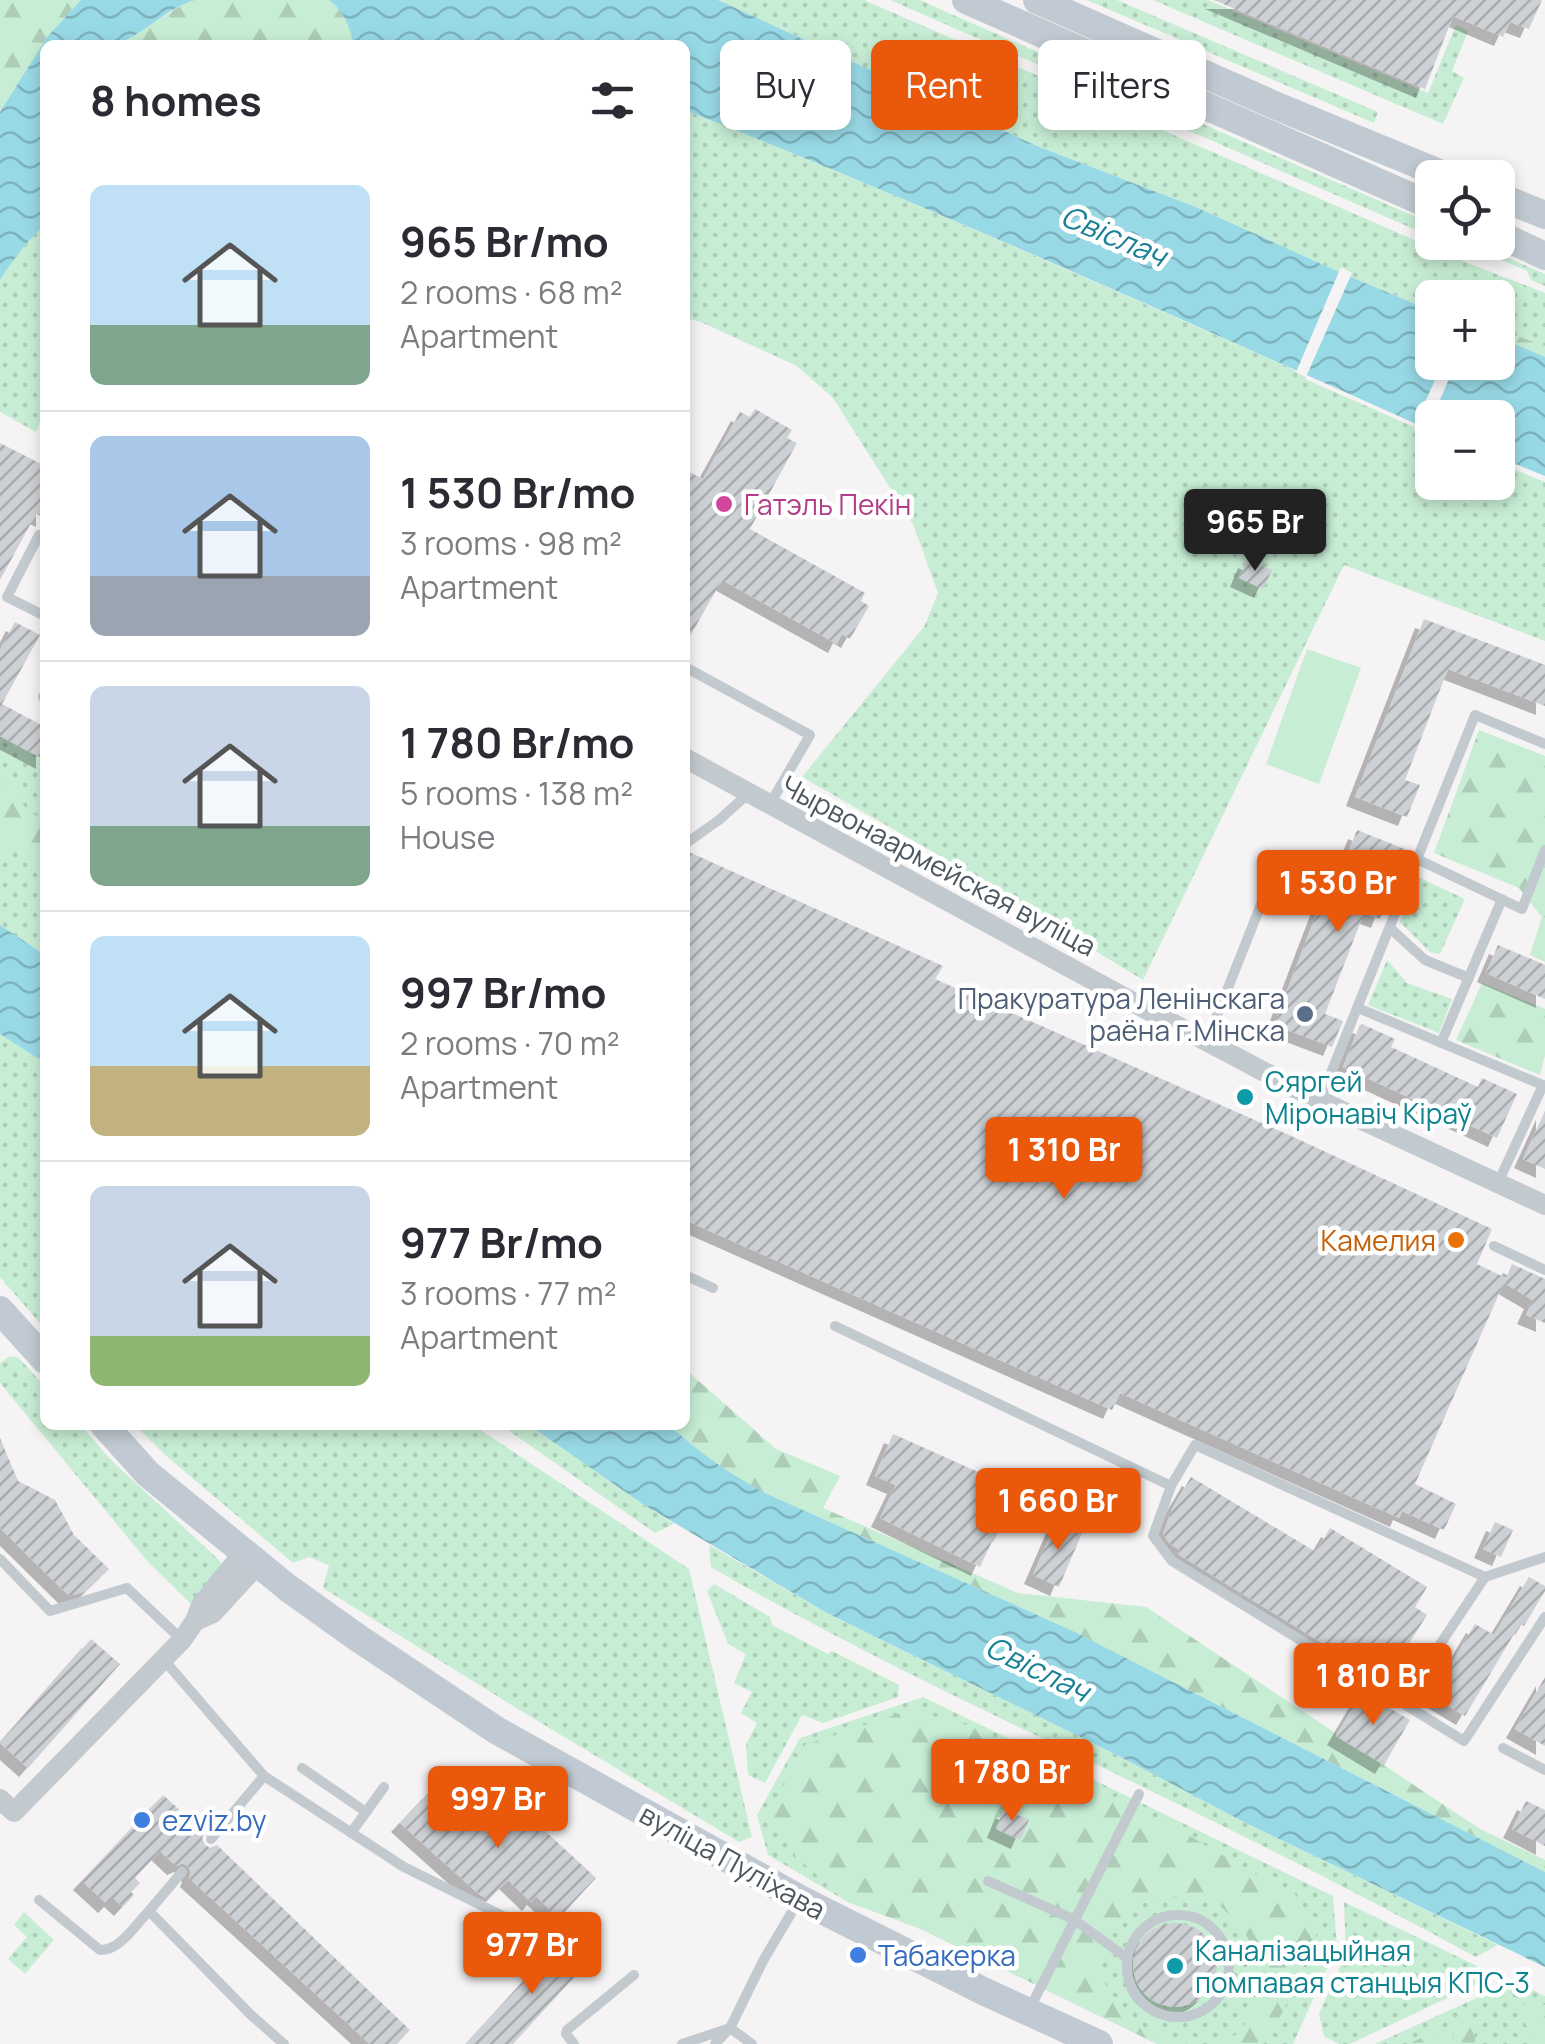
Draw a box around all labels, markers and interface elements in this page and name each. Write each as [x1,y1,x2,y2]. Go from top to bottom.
chip: Buy [720,40,851,130]
chip: Rent [871,40,1018,130]
chip: Filters [1038,40,1206,130]
text: 8 homes [90,71,262,129]
icon: filters [585,73,640,128]
map controls [1415,160,1515,500]
button: locate [1415,160,1515,260]
water label: Свіслач [1055,194,1176,277]
text: 965 Br/mo [400,212,609,270]
icon: home [170,225,290,345]
text: 2 rooms · 68 m² [400,270,622,314]
button: + [1415,280,1515,380]
text: Apartment [400,314,558,358]
button: − [1415,400,1515,500]
text: 1 530 Br/mo [400,463,635,521]
icon: home [170,476,290,596]
place label: Гатэль Пекін [744,485,911,523]
pin: 965 Br [1174,489,1336,574]
marker: Гатэль Пекін [713,493,735,515]
text: 965 Br [1206,499,1304,543]
text: 3 rooms · 98 m² [400,521,622,565]
text: Apartment [400,565,558,609]
text: 1 780 Br/mo [400,713,635,771]
icon: home [170,726,290,846]
street label: Чырвонаармейская вуліца [775,766,1103,964]
text: 5 rooms · 138 m² [400,771,633,815]
text: House [400,815,495,859]
pin: 1 530 Br [1235,850,1441,935]
text: 1 530 Br [1279,860,1397,904]
text: 997 Br/mo [400,963,606,1021]
icon: home [170,976,290,1096]
place label: Пракуратура Ленінскага раёна г.Мінска [958,979,1285,1049]
marker: Пракуратура Ленінскага раёна г.Мінска [1294,1003,1316,1025]
text: 2 rooms · 70 m² [400,1021,620,1065]
place label: Сяргей Міронавіч Кіраў [1265,1062,1472,1132]
text: Apartment [400,1065,558,1109]
marker: Сяргей Міронавіч Кіраў [1234,1086,1256,1108]
pin: 1 310 Br [961,1117,1167,1202]
text: 1 310 Br [1007,1127,1121,1171]
text: 977 Br/mo [400,1213,603,1271]
place label: Камелия [1321,1221,1436,1259]
icon: home [170,1226,290,1346]
marker: Камелия [1445,1229,1467,1251]
text: 3 rooms · 77 m² [400,1271,616,1315]
text: Apartment [400,1315,558,1359]
pin: 1 660 Br [955,1468,1161,1553]
text: 1 660 Br [998,1478,1118,1522]
water label: Свіслач [979,1625,1099,1712]
pin: 1 810 Br [1270,1643,1476,1728]
text: 1 810 Br [1316,1653,1430,1697]
pin: 1 780 Br [909,1739,1115,1824]
text: 1 780 Br [953,1749,1071,1793]
pin: 997 Br [417,1766,579,1851]
text: 997 Br [450,1776,546,1820]
street label: вуліца Пуліхава [633,1794,833,1928]
place label: ezviz.by [162,1801,267,1839]
marker: ezviz.by [131,1809,153,1831]
pin: 977 Br [451,1912,613,1997]
text: 977 Br [485,1922,579,1966]
place label: Каналізацыйная помпавая станцыя КПС-3 [1195,1931,1530,2001]
place label: Табакерка [878,1936,1016,1974]
marker: Табакерка [847,1944,869,1966]
marker: Каналізацыйная помпавая станцыя КПС-3 [1164,1955,1186,1977]

